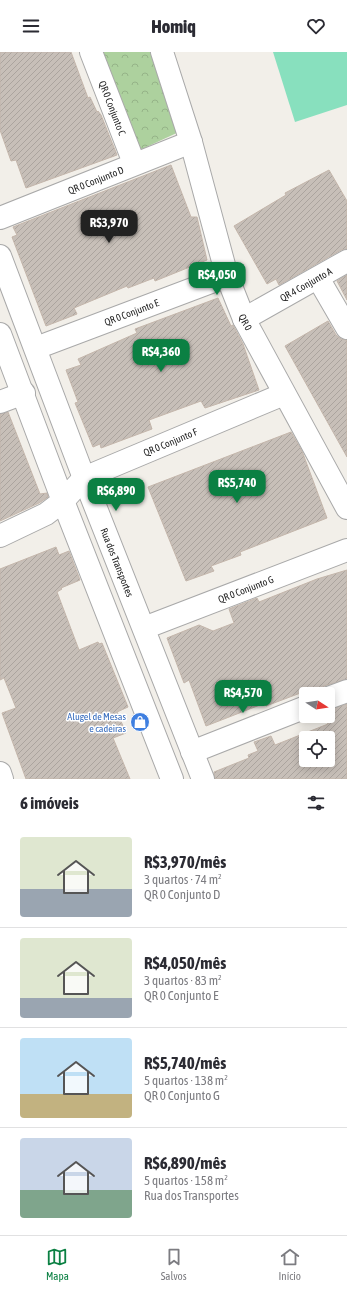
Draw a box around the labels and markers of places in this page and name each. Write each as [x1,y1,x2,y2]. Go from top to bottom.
pin: R$3,970 [72,210,146,244]
pin: R$4,050 [180,262,254,296]
pin: R$4,360 [124,339,198,373]
pin: R$5,740 [200,470,274,504]
pin: R$6,890 [79,478,153,512]
pin: R$4,570 [206,680,280,714]
place label: Alugel de Mesas e cadeiras [67,711,126,734]
shop icon: Alugel de Mesas e cadeiras [129,711,151,733]

